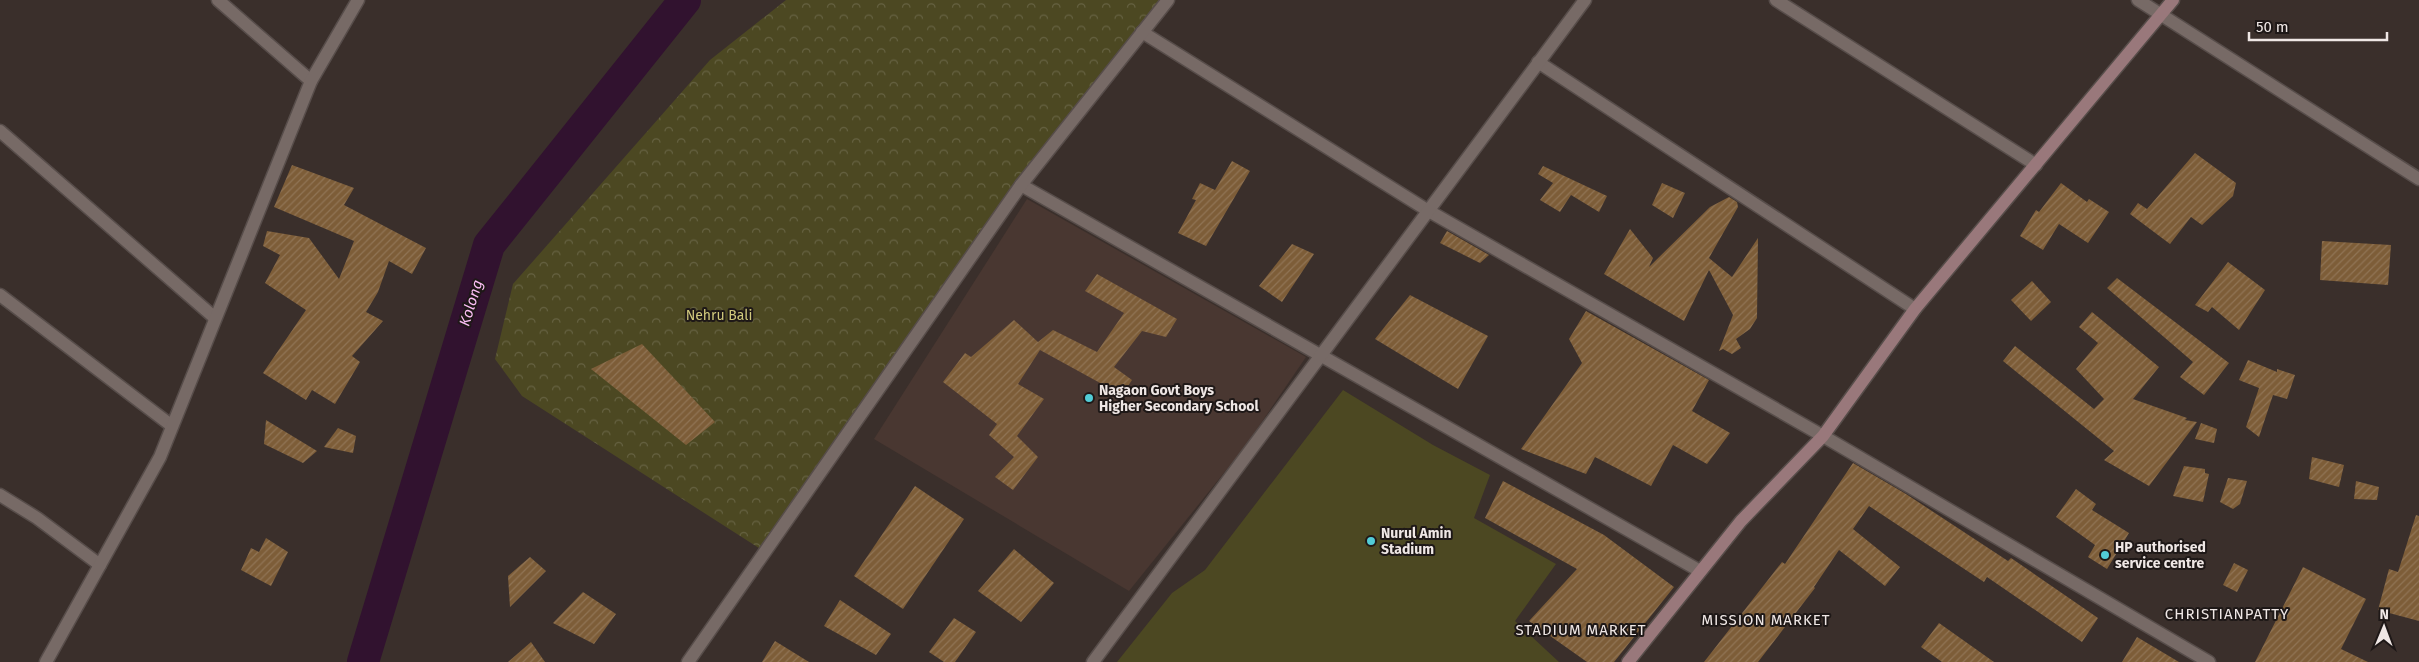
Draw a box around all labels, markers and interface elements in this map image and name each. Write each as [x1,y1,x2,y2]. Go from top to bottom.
scale bar [2249,10,2386,42]
text: 50 m [2256,18,2289,36]
water label: Kolong [455,278,487,328]
park label: Nehru Bali [686,307,752,324]
place label: Nagaon Govt Boys Higher Secondary School [1099,382,1260,415]
marker: Nagaon Govt Boys Higher Secondary School [1083,392,1095,404]
place label: Nurul Amin Stadium [1381,525,1452,558]
marker: Nurul Amin Stadium [1365,535,1377,547]
place label: HP authorised service centre [2115,539,2206,572]
marker: HP authorised service centre [2099,549,2111,561]
north arrow [2359,602,2409,652]
district label: CHRISTIANPATTY [2165,605,2289,623]
text: N [2379,606,2389,623]
district label: MISSION MARKET [1701,611,1831,629]
district label: STADIUM MARKET [1515,621,1647,639]

